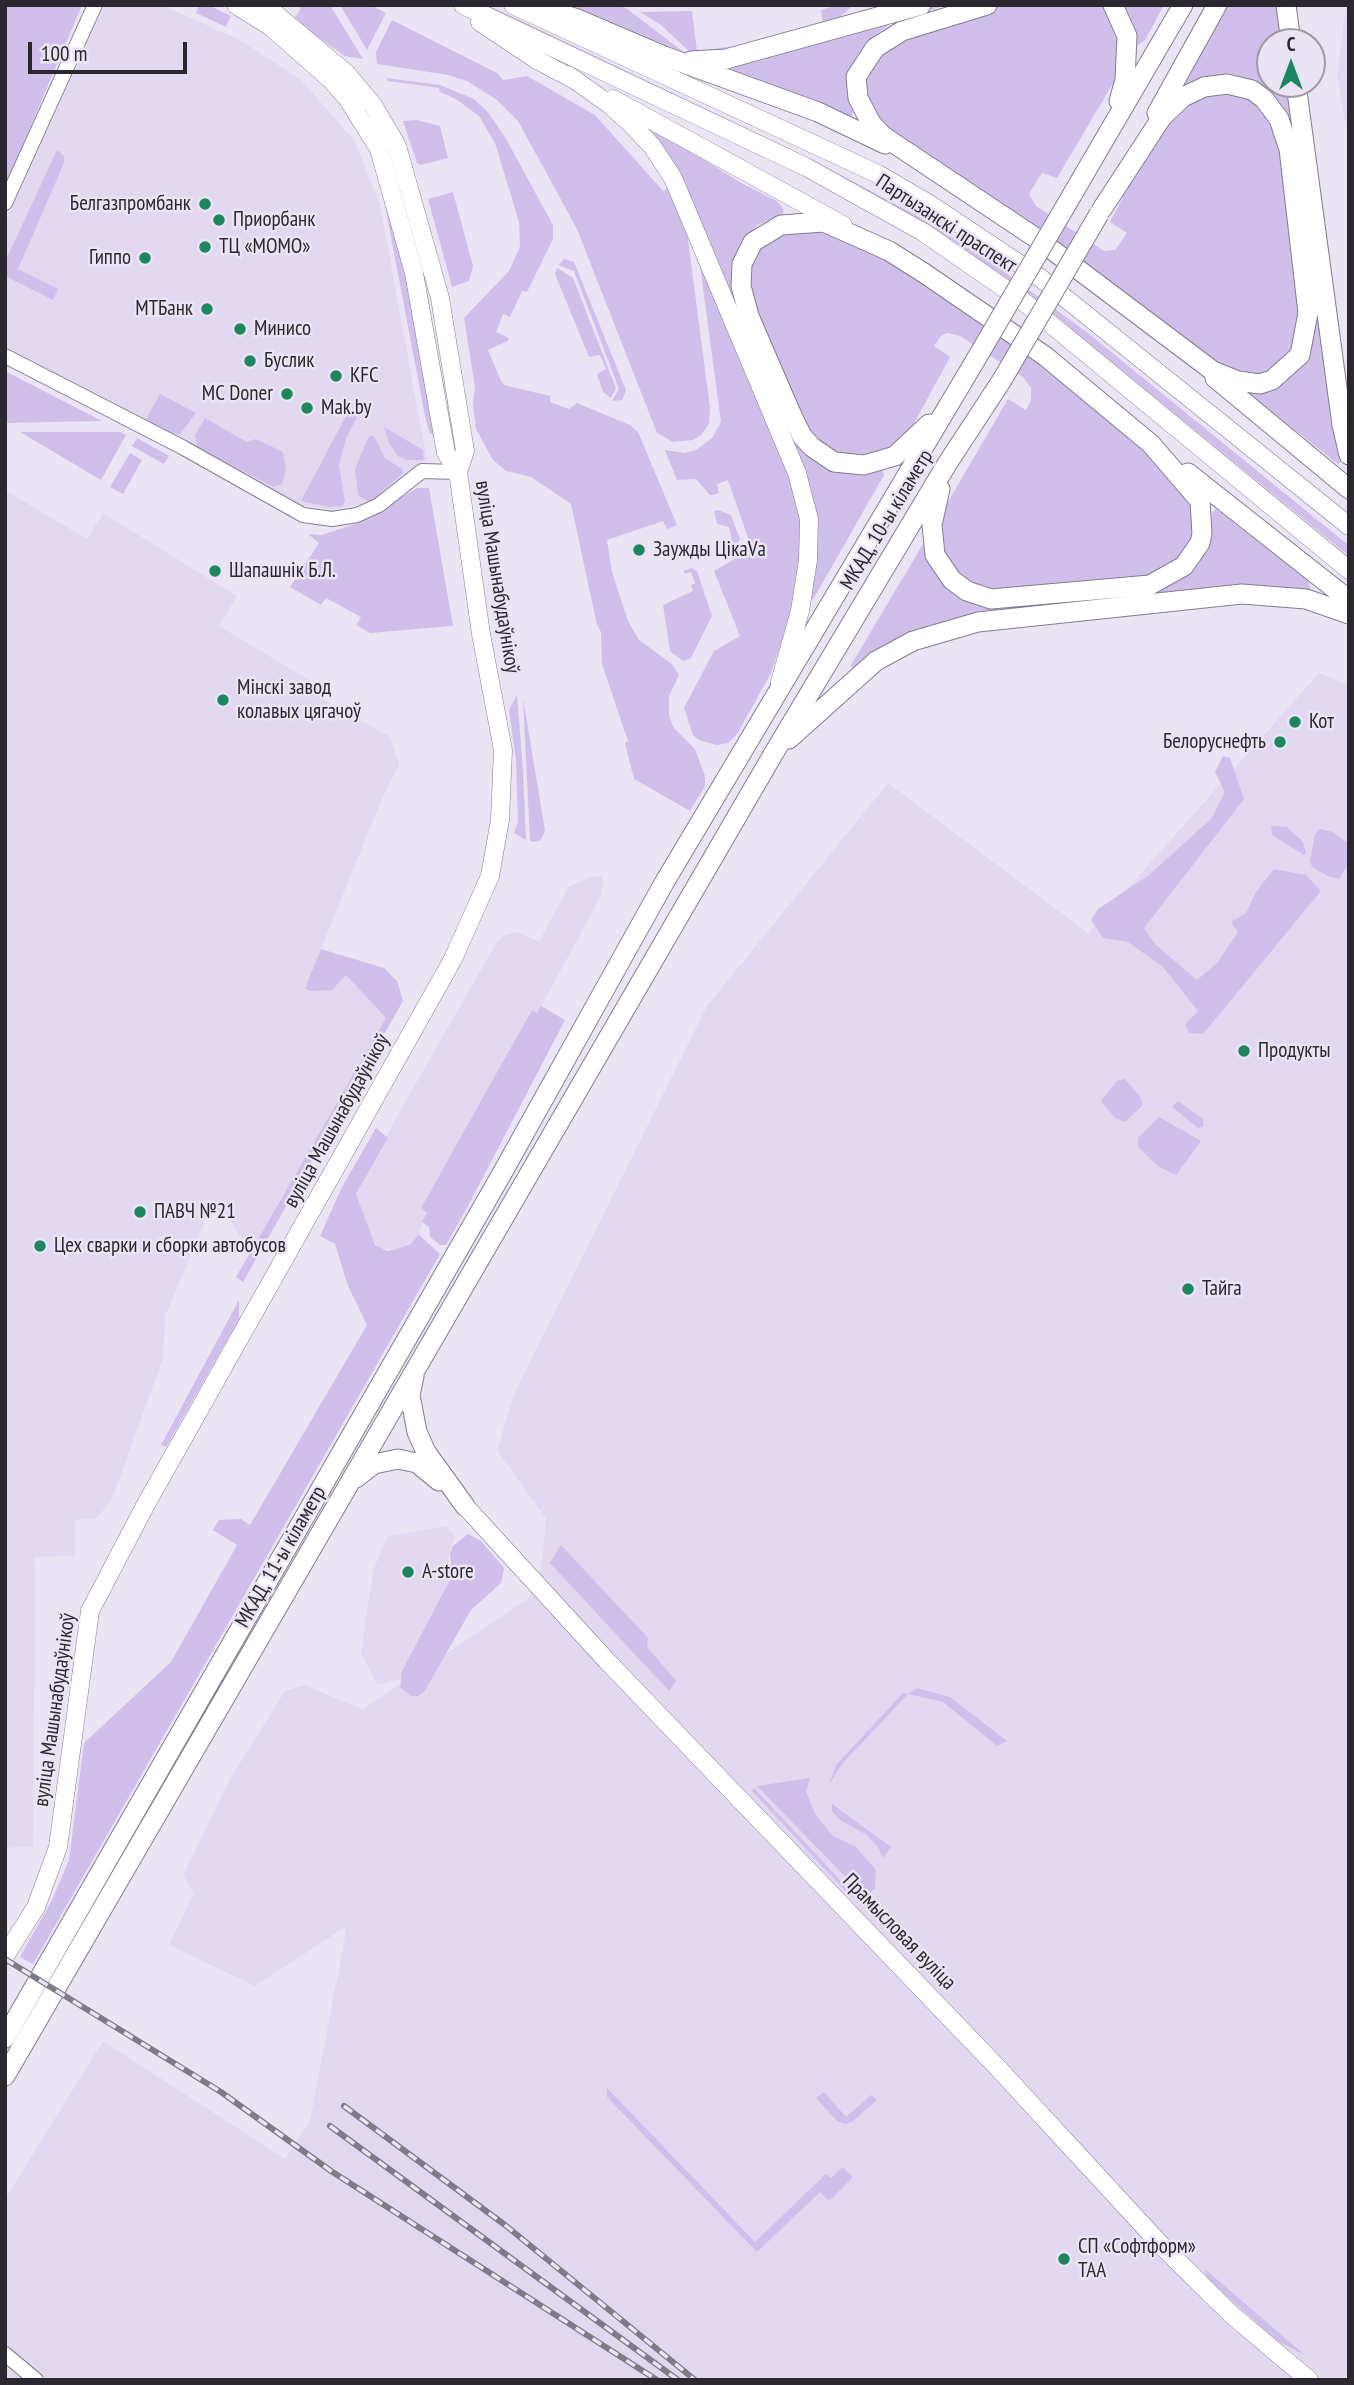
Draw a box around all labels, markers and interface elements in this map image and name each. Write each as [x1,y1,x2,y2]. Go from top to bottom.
scale bar [32,28,191,72]
north arrow [1256,28,1326,98]
text: С [1287,32,1295,56]
text: 100 m [41,40,87,67]
street label: Партызанскі праспект [871,169,1021,279]
place label: Белгазпромбанк [70,191,191,217]
marker: Белгазпромбанк [197,196,213,212]
place label: Приорбанк [233,207,315,233]
marker: Приорбанк [211,212,227,228]
place label: ТЦ «МОМО» [219,234,310,260]
marker: ТЦ «МОМО» [197,239,213,255]
place label: Гиппо [89,245,131,271]
marker: Гиппо [137,250,153,266]
place label: МТБанк [135,296,193,322]
marker: МТБанк [199,301,215,317]
place label: Минисо [254,316,311,342]
marker: Минисо [232,321,248,337]
place label: Буслик [264,348,314,374]
marker: Буслик [242,353,258,369]
place label: KFC [350,363,379,389]
marker: KFC [328,368,344,384]
place label: MC Doner [202,381,273,407]
marker: MC Doner [279,386,295,402]
place label: Mak.by [321,395,371,421]
marker: Mak.by [299,400,315,416]
street label: МКАД, 10-ы кіламетр [835,445,939,595]
street label: вуліца Машынабудаўнікоў [469,479,525,675]
place label: Заужды ЦікаVа [653,537,766,563]
marker: Заужды ЦікаVа [631,542,647,558]
place label: Шапашнік Б.Л. [229,558,336,584]
marker: Шапашнік Б.Л. [207,563,223,579]
place label: Мінскі завод колавых цягачоў [237,675,361,725]
marker: Мінскі завод колавых цягачоў [215,692,231,708]
place label: Кот [1309,709,1334,735]
marker: Кот [1287,714,1303,730]
place label: Белоруснефть [1163,729,1266,755]
marker: Белоруснефть [1272,734,1288,750]
street label: вуліца Машынабудаўнікоў [279,1030,395,1212]
place label: Продукты [1258,1038,1331,1064]
marker: Продукты [1236,1043,1252,1059]
place label: ПАВЧ №21 [154,1199,236,1225]
marker: ПАВЧ №21 [132,1204,148,1220]
place label: Цех сварки и сборки автобусов [54,1233,286,1259]
marker: Цех сварки и сборки автобусов [32,1238,48,1254]
place label: Тайга [1202,1276,1242,1302]
marker: Тайга [1180,1281,1196,1297]
street label: МКАД, 11-ы кіламетр [230,1482,332,1632]
place label: А-store [422,1559,474,1585]
marker: А-store [400,1564,416,1580]
street label: вуліца Машынабудаўнікоў [29,1612,81,1808]
street label: Прамысловая вуліца [837,1869,961,1995]
place label: СП «Софтформ» ТАА [1078,2234,1196,2284]
marker: СП «Софтформ» ТАА [1056,2251,1072,2267]

